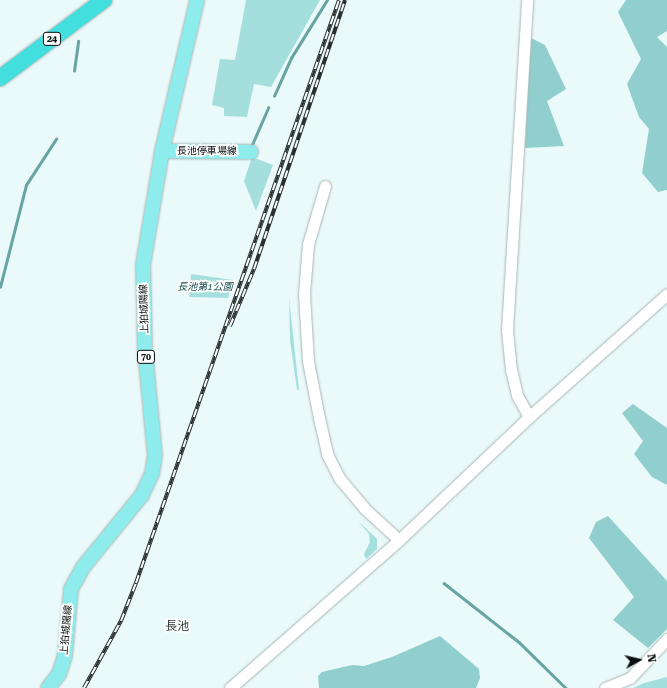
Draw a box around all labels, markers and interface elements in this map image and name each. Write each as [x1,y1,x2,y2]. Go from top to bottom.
road number: 24 [42,32,62,46]
street label: 長池停車場線 [177,145,237,157]
park label: 長池第1公園 [177,281,233,293]
street label: 上狛城陽線 [137,284,151,334]
road number: 70 [136,350,156,364]
street label: 上狛城陽線 [58,605,74,655]
district label: 長池 [165,620,189,634]
north arrow [619,640,659,680]
text: N [644,653,658,663]

